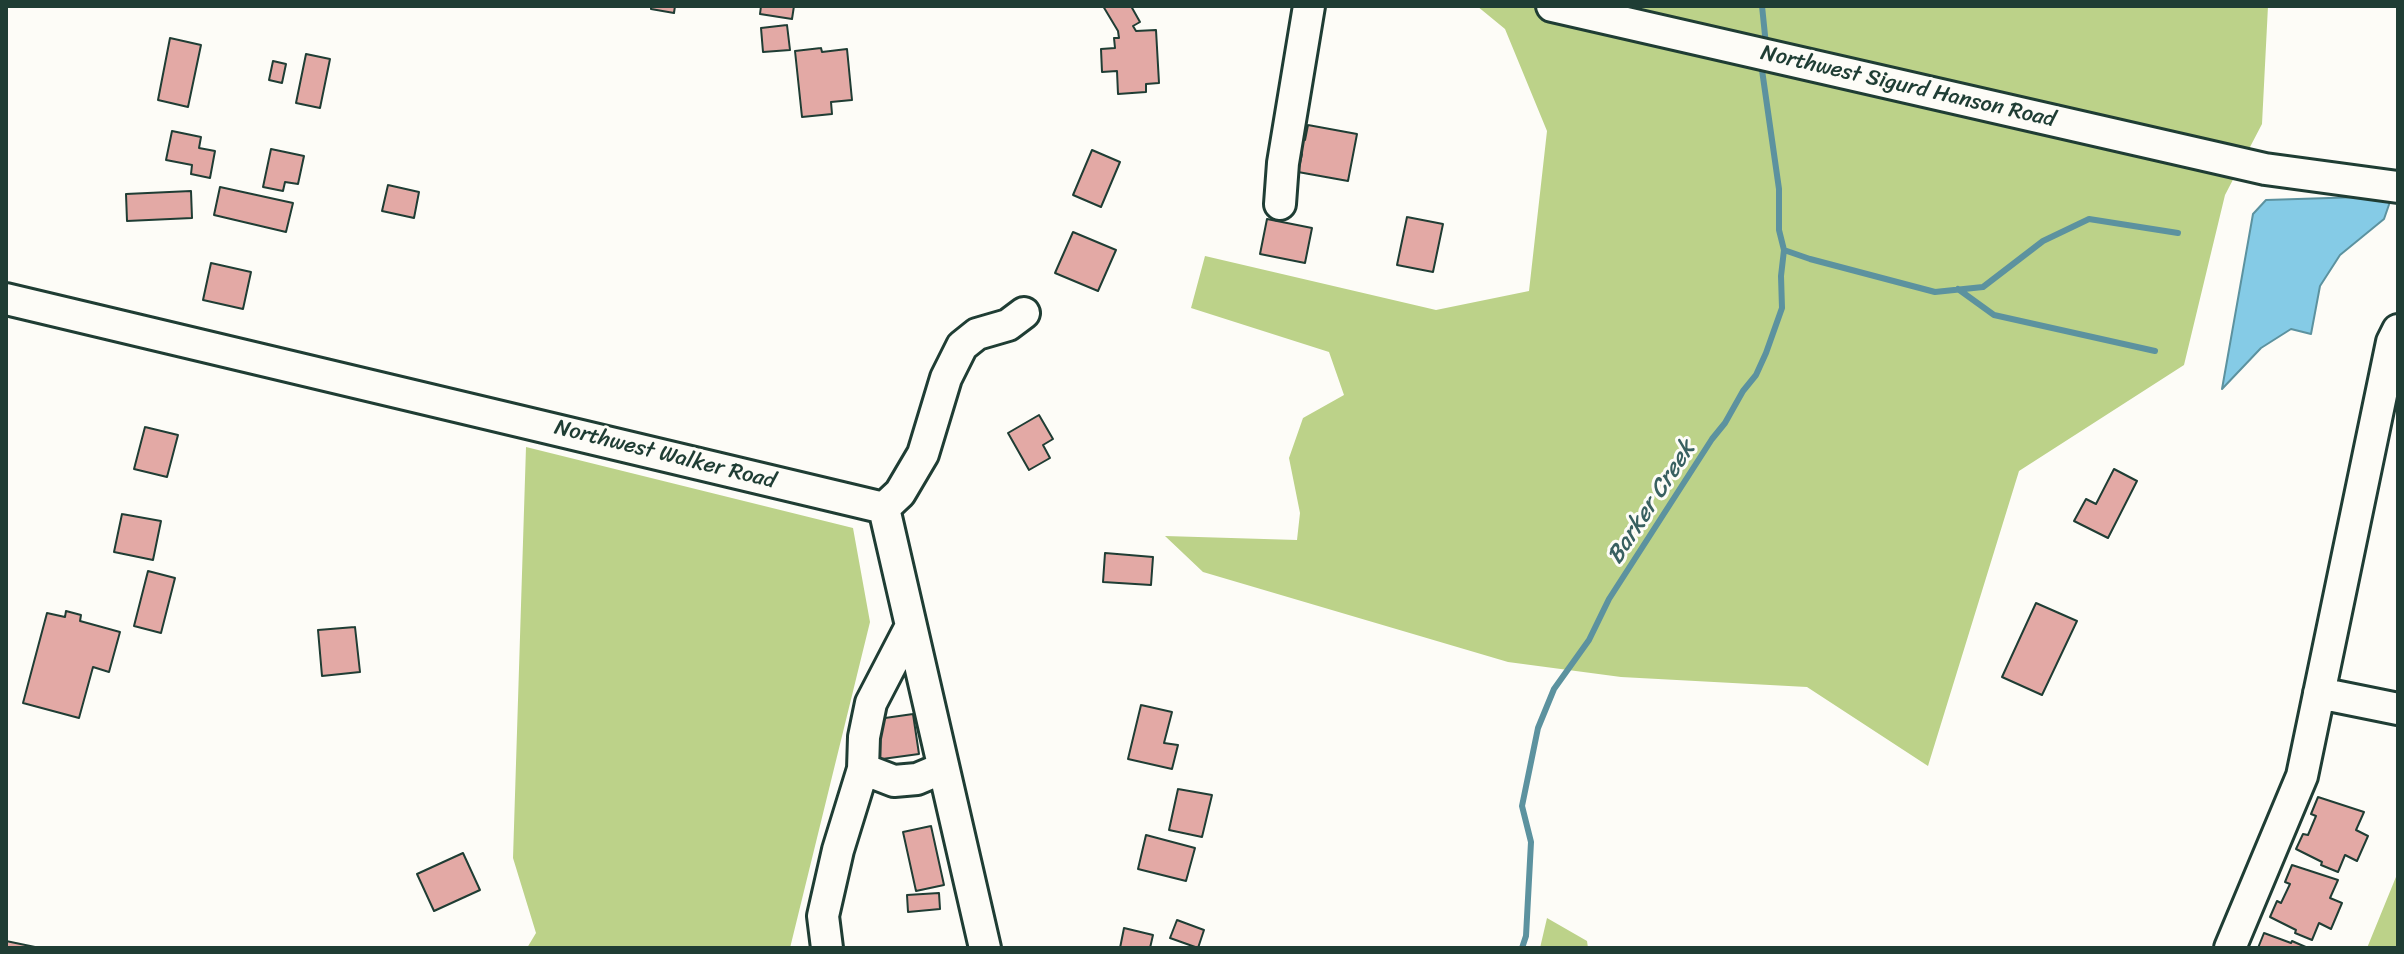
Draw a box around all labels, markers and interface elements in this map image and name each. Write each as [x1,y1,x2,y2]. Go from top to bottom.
street label: Northwest Sigurd Hanson Road [1758,40,2058,134]
street label: Northwest Walker Road [552,415,778,495]
water label: Barker Creek [1602,436,1702,570]

